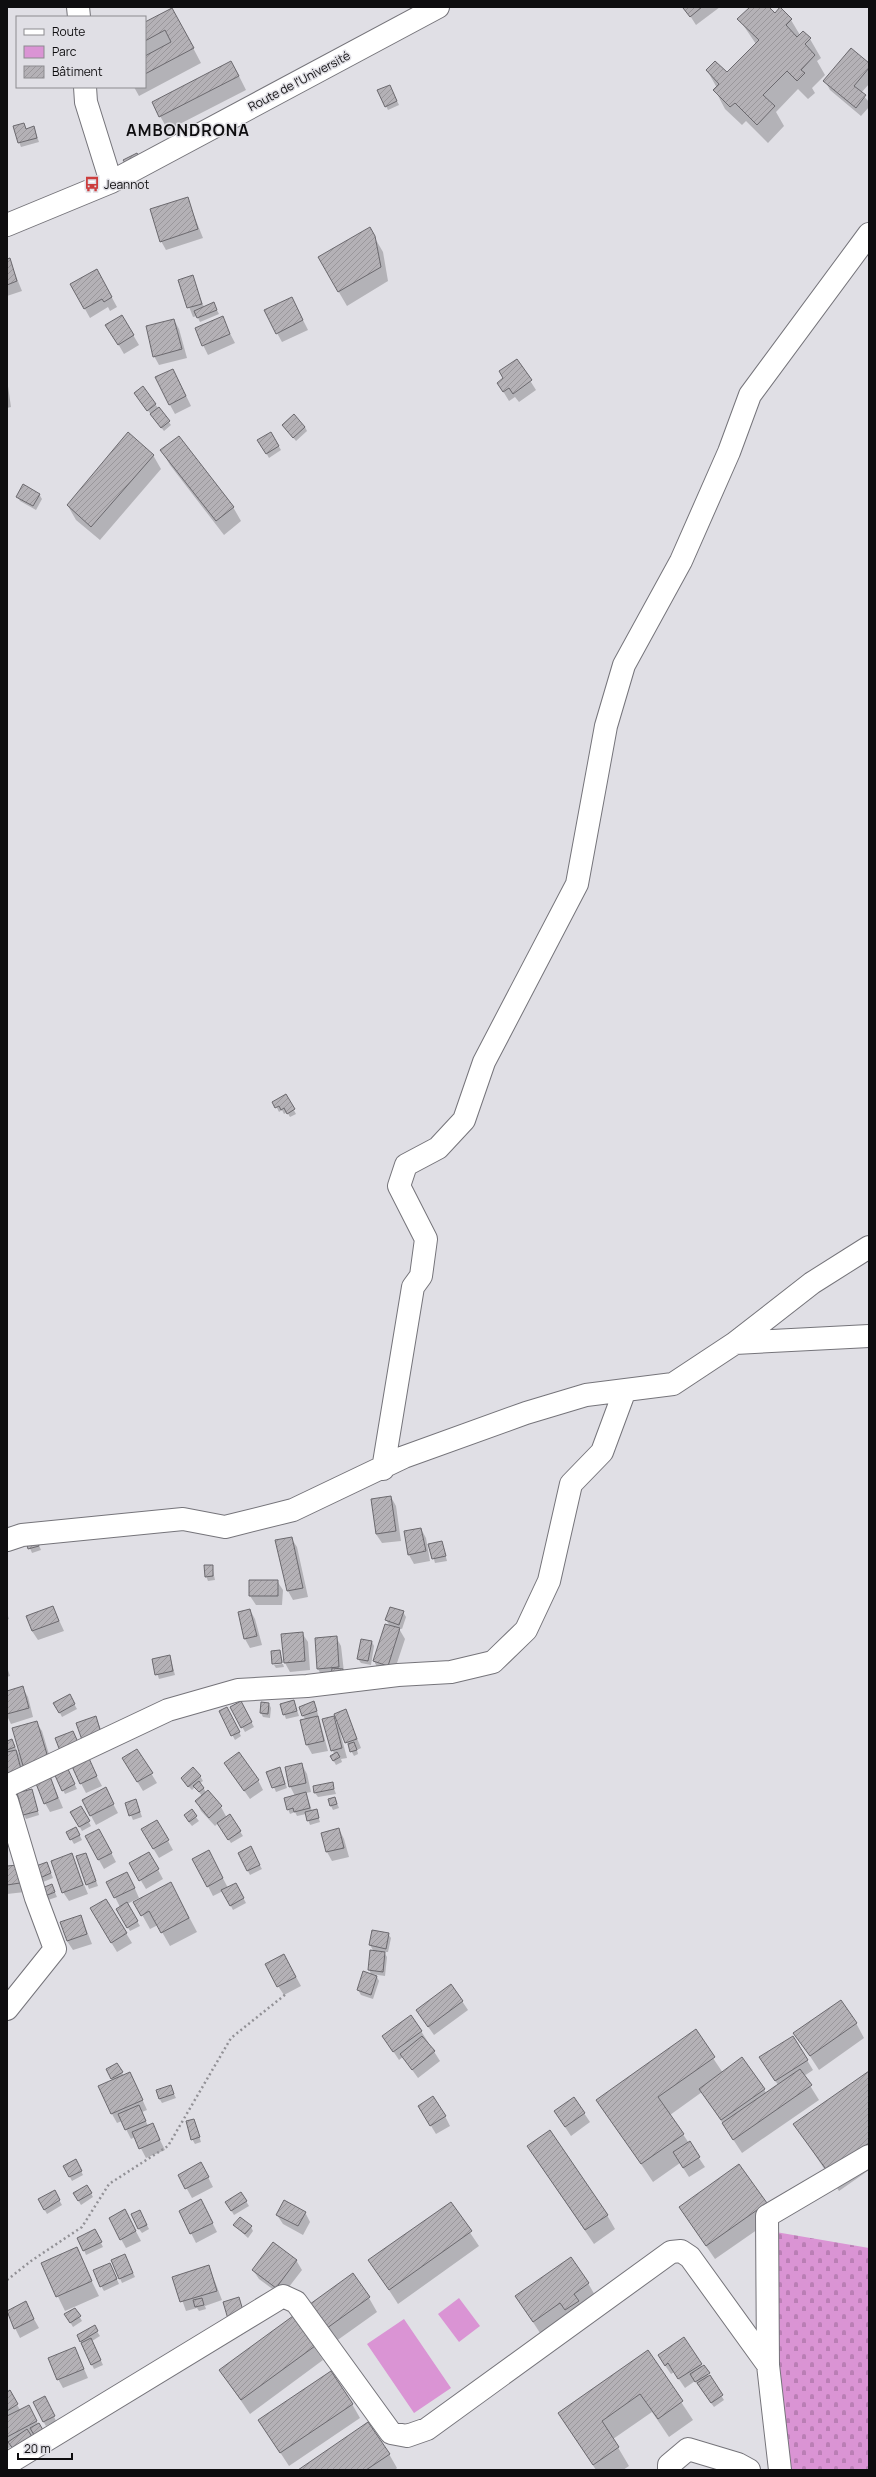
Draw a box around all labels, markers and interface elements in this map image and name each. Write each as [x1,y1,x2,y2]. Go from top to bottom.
legend [16,16,146,88]
text: Route [52,23,85,40]
text: Parc [52,43,77,60]
street label: Route de l'Université [245,47,353,115]
text: Bâtiment [52,63,103,80]
district label: AMBONDRONA [126,119,250,141]
bus stop icon: Jeannot [83,175,101,193]
place label: Jeannot [104,176,149,193]
scale bar [18,2435,72,2461]
text: 20 m [24,2440,51,2457]

